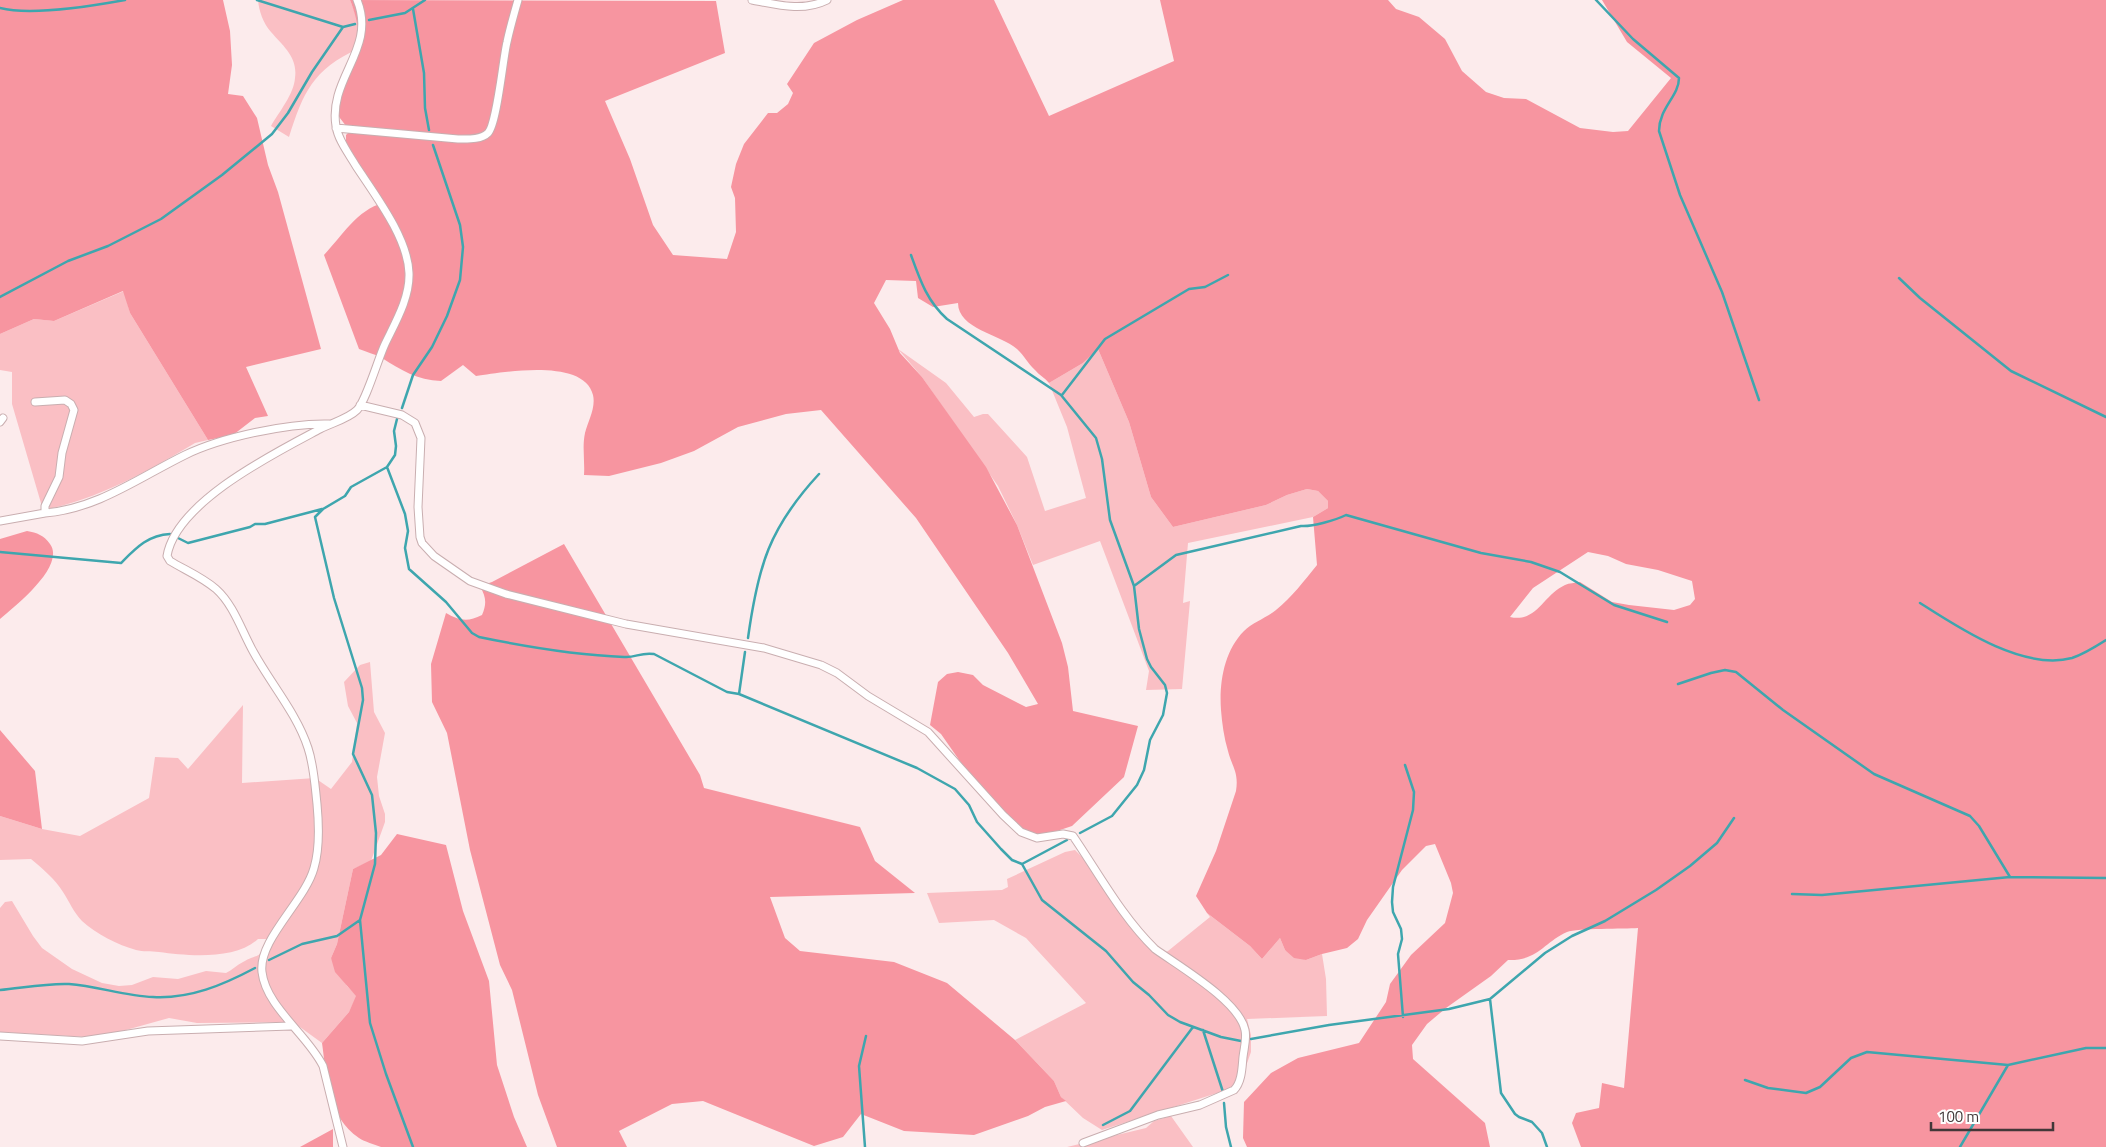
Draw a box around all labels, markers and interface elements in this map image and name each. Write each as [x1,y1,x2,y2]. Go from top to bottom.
scale bar [1931,1100,2054,1132]
text: 100 m [1938,1105,1979,1128]

